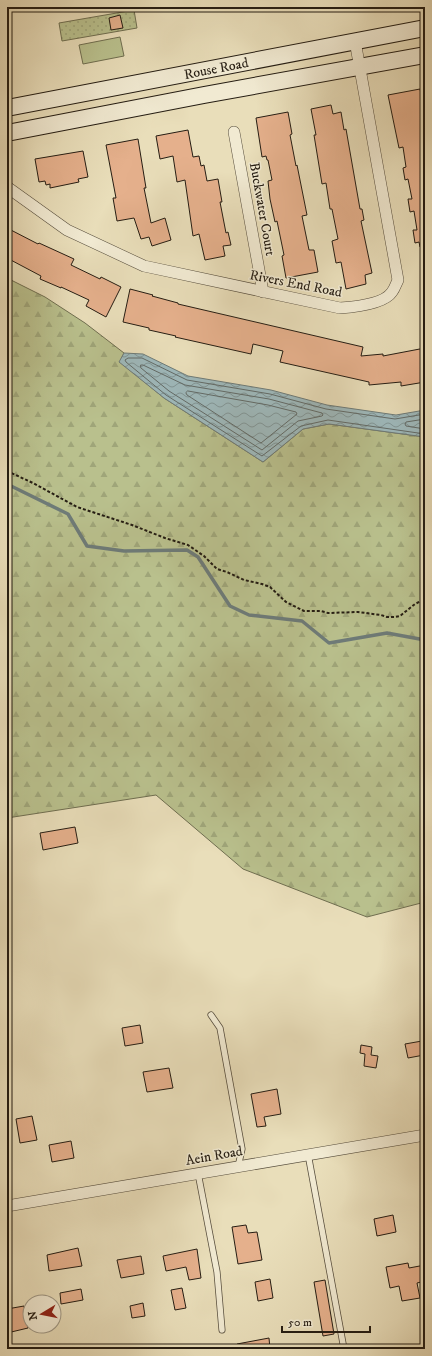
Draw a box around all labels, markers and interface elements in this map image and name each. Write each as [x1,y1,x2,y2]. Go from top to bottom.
street label: Rouse Road [182,54,250,84]
street label: Buckwater Court [245,161,279,258]
street label: Rivers End Road [248,266,344,302]
street label: Aein Road [184,1142,244,1170]
north arrow [22,1294,62,1334]
scale bar [282,1308,370,1334]
text: N [25,1310,41,1321]
text: 50 m [288,1315,312,1330]

